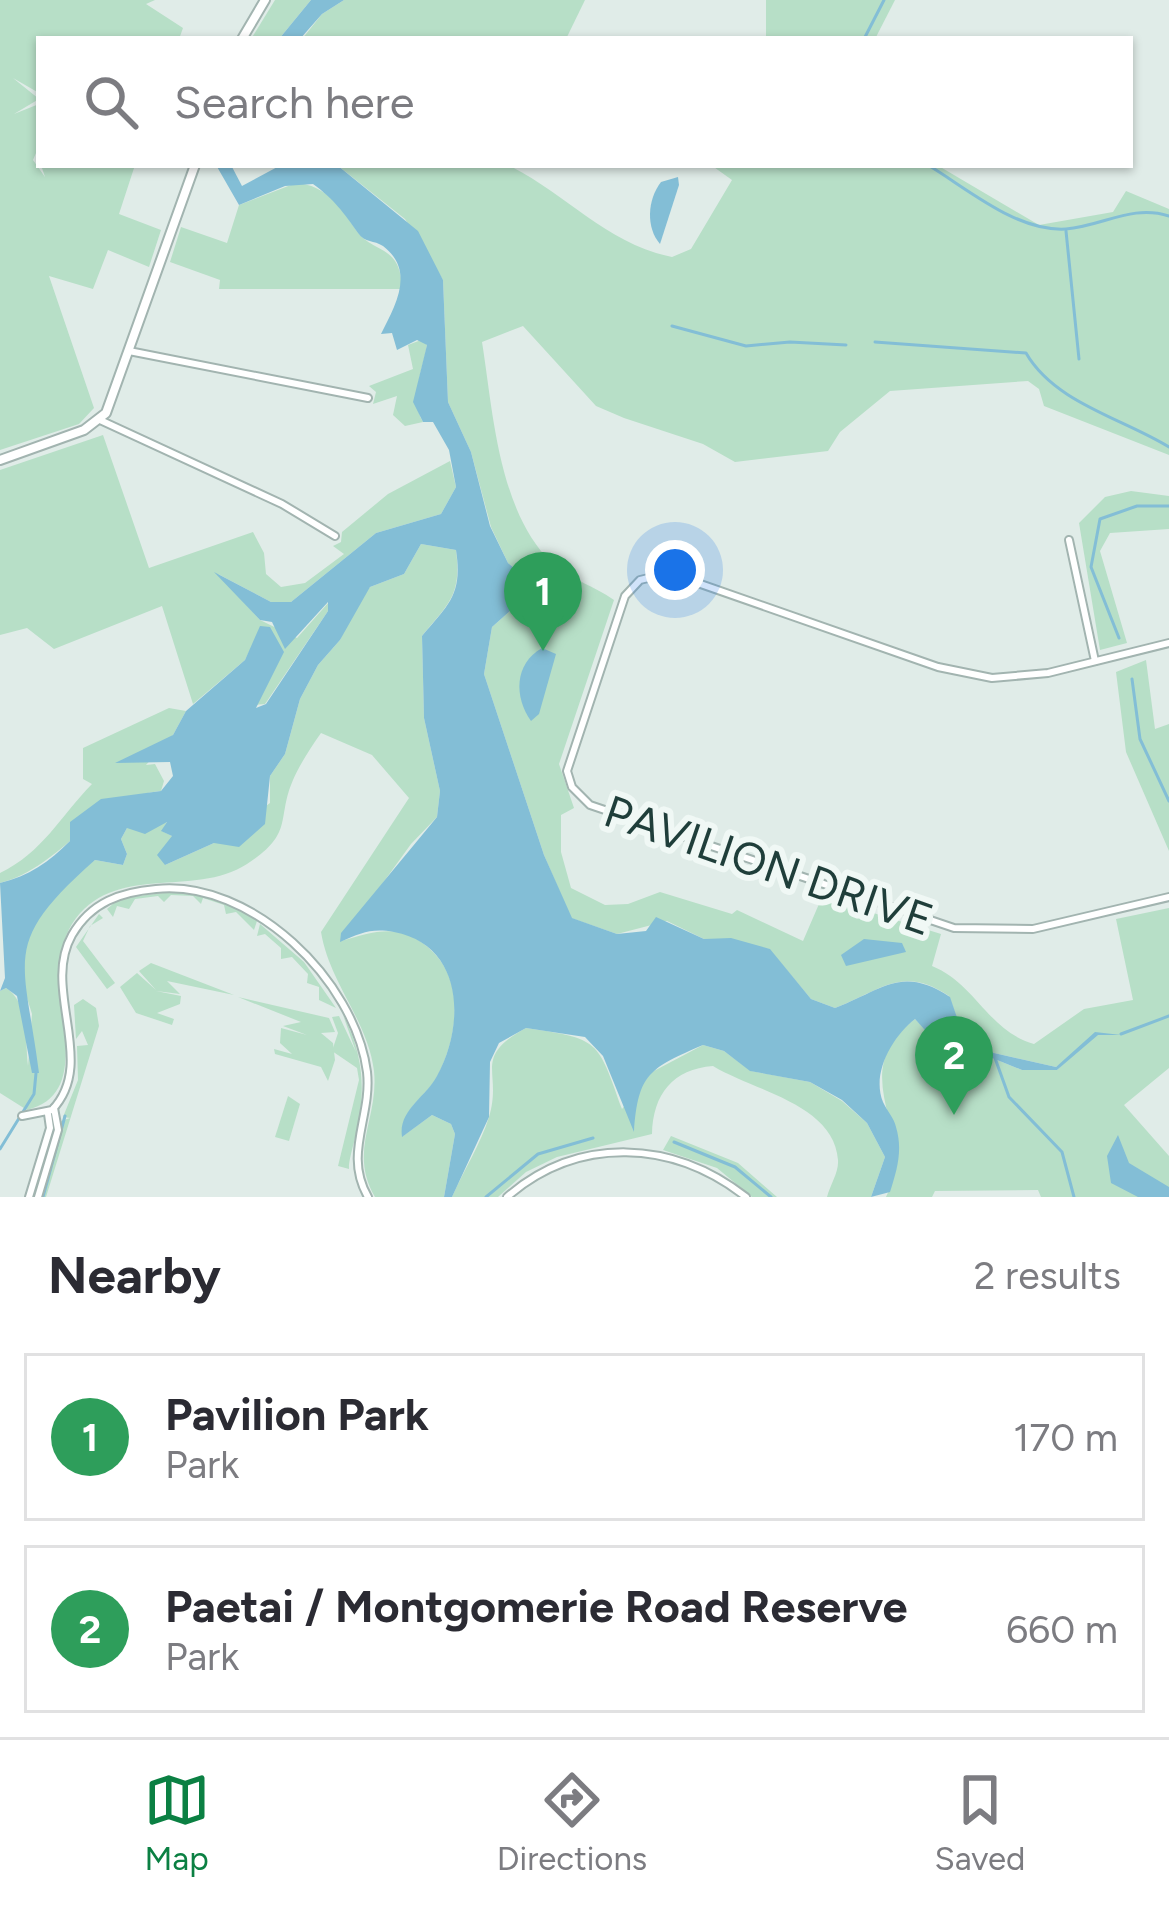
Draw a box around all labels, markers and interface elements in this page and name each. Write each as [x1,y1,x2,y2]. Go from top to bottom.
search box [36,36,1133,168]
icon: search [78,69,144,135]
text: Search here [174,75,414,129]
your location [645,540,705,600]
pin: 1 [504,552,582,651]
street label: PAVILION DRIVE [598,784,940,946]
pin: 2 [915,1016,993,1115]
text: Nearby [48,1245,221,1306]
text: 2 results [974,1252,1121,1299]
text: Pavilion Park [165,1387,429,1441]
text: 1 [82,1414,98,1461]
text: 170 m [1013,1414,1118,1461]
text: Park [165,1441,239,1488]
text: Paetai / Montgomerie Road Reserve [165,1579,908,1633]
text: 2 [79,1606,101,1653]
text: 660 m [1006,1606,1118,1653]
text: Park [165,1633,239,1680]
tab: Map [144,1767,210,1878]
tab: Directions [497,1767,647,1878]
tab: Saved [934,1767,1025,1878]

